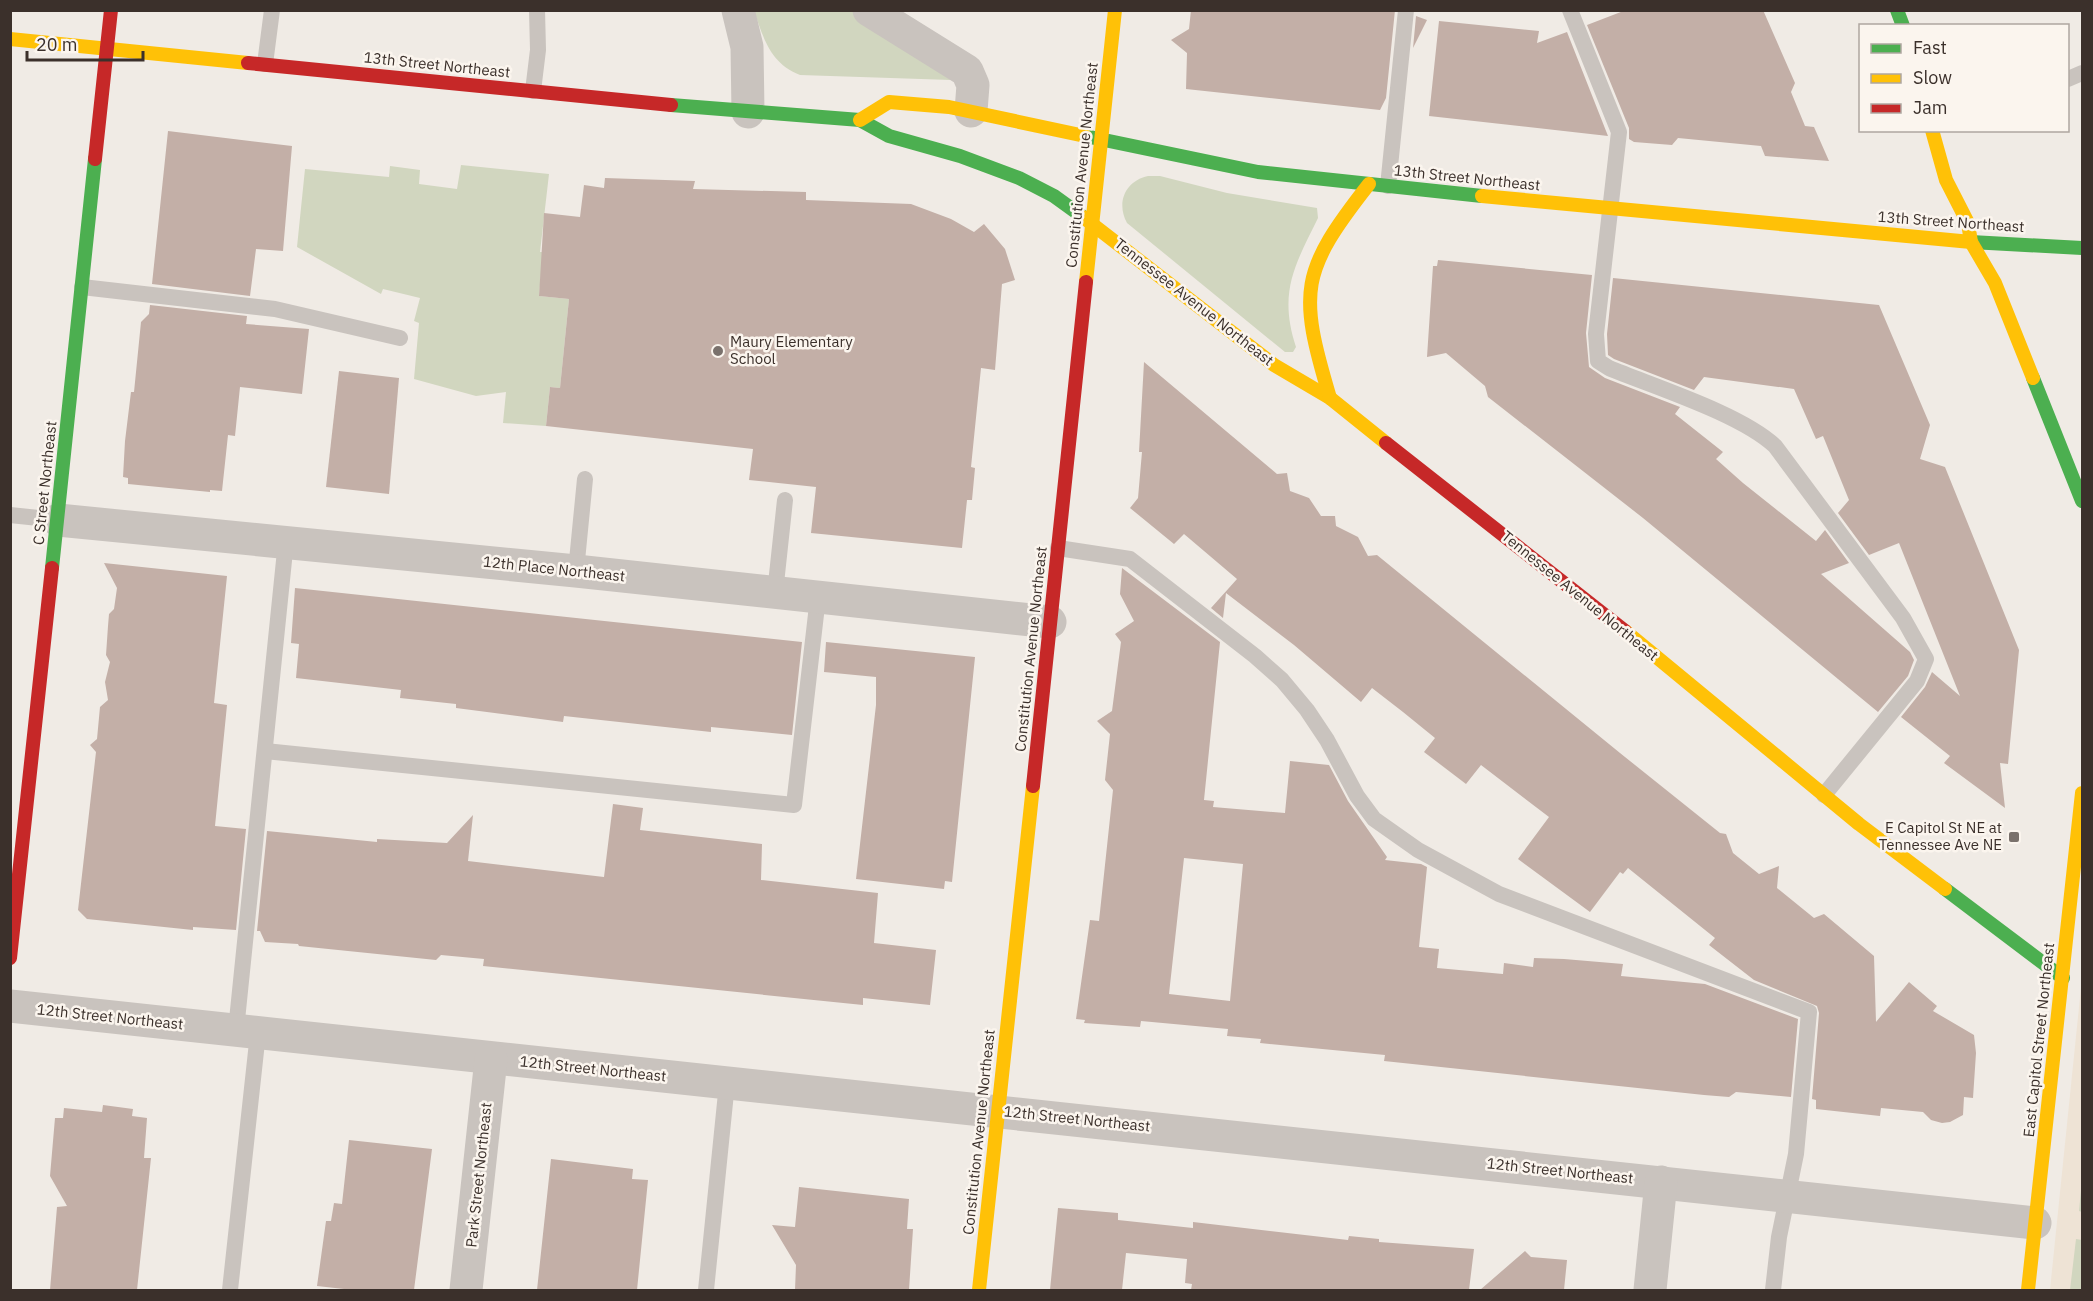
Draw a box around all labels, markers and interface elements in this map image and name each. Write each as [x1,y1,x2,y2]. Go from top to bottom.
scale bar [27,24,142,62]
legend [1859,24,2069,132]
text: 20 m [36,33,78,56]
text: Fast [1913,36,1947,59]
street label: 13th Street Northeast [363,47,511,82]
street label: Constitution Avenue Northeast [1061,61,1102,269]
text: Slow [1913,66,1952,89]
text: Jam [1913,96,1948,119]
street label: 13th Street Northeast [1393,160,1541,195]
street label: 13th Street Northeast [1877,207,2025,236]
street label: Tennessee Avenue Northeast [1111,234,1278,370]
place label: Maury Elementary School [730,332,853,368]
marker: Maury Elementary School [711,344,725,358]
street label: C Street Northeast [29,420,60,546]
street label: Tennessee Avenue Northeast [1498,526,1663,665]
street label: Constitution Avenue Northeast [1010,545,1051,753]
street label: 12th Place Northeast [482,552,626,585]
place label: E Capitol St NE at Tennessee Ave NE [1879,818,2002,854]
marker: E Capitol St NE at Tennessee Ave NE [2007,830,2021,844]
street label: East Capitol Street Northeast [2019,942,2058,1138]
street label: 12th Street Northeast [36,999,184,1034]
street label: Constitution Avenue Northeast [958,1028,999,1236]
street label: 12th Street Northeast [519,1051,667,1086]
street label: 12th Street Northeast [1003,1101,1151,1136]
street label: Park Street Northeast [461,1102,496,1248]
street label: 12th Street Northeast [1486,1153,1634,1188]

